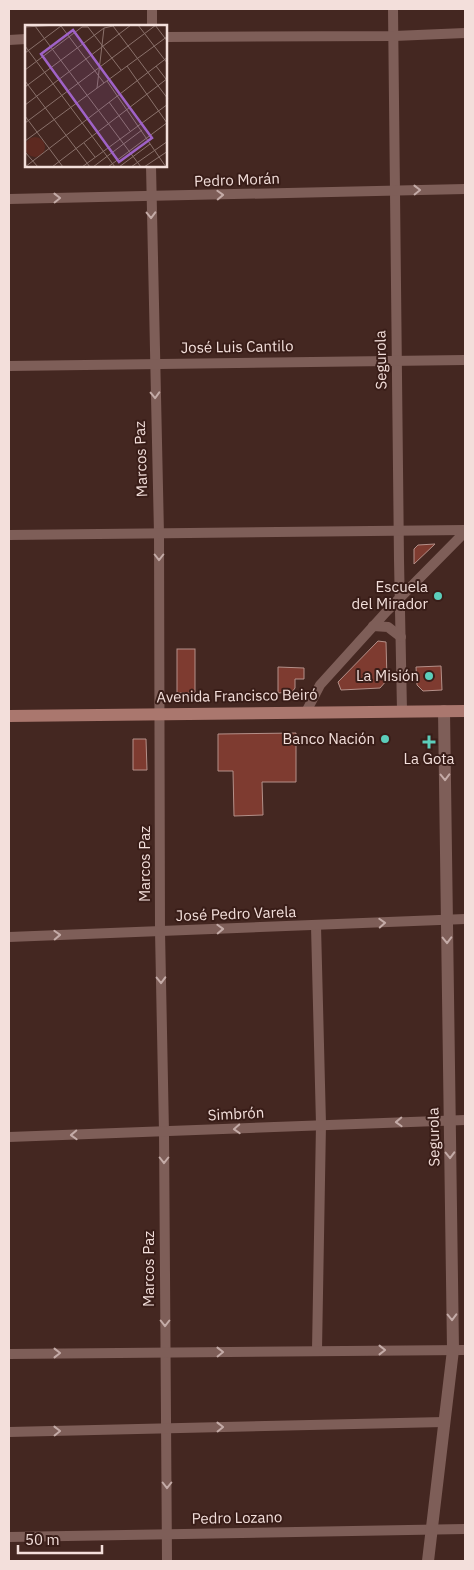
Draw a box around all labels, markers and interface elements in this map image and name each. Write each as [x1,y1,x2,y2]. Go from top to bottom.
inset map [25,25,168,168]
street label: Pedro Morán [194,169,280,190]
one-way arrow [414,185,422,195]
one-way arrow [216,190,224,200]
one-way arrow [54,193,62,204]
one-way arrow [145,211,156,219]
street label: Segurola [370,330,391,390]
street label: José Luis Cantilo [180,336,294,357]
one-way arrow [149,391,160,399]
street label: Marcos Paz [130,421,151,497]
one-way arrow [154,554,164,562]
place label: Escuela del Mirador [351,577,428,613]
marker: Escuela del Mirador [432,590,444,602]
place label: La Misión [356,666,419,685]
marker: La Misión [423,670,435,682]
street label: Avenida Francisco Beiró [156,685,318,706]
place label: Banco Nación [282,729,375,748]
marker: Banco Nación [379,733,391,745]
marker: La Gota [423,736,435,748]
place label: La Gota [403,749,455,768]
one-way arrow [440,774,450,781]
street label: Marcos Paz [135,826,154,902]
street label: José Pedro Varela [175,902,297,925]
one-way arrow [378,917,386,928]
one-way arrow [216,924,224,935]
one-way arrow [54,930,62,941]
one-way arrow [442,936,452,944]
one-way arrow [156,976,166,984]
street label: Simbrón [207,1103,265,1124]
street label: Segurola [423,1107,444,1167]
one-way arrow [395,1117,402,1127]
one-way arrow [232,1123,240,1134]
one-way arrow [70,1129,78,1140]
one-way arrow [445,1151,455,1159]
one-way arrow [159,1156,169,1164]
street label: Marcos Paz [139,1231,158,1307]
one-way arrow [447,1314,457,1321]
one-way arrow [160,1319,170,1327]
one-way arrow [379,1345,387,1355]
one-way arrow [216,1347,224,1357]
one-way arrow [54,1348,62,1358]
one-way arrow [216,1422,224,1433]
one-way arrow [54,1426,62,1436]
one-way arrow [162,1482,172,1489]
street label: Pedro Lozano [191,1507,282,1528]
scale bar [18,1522,101,1554]
text: 50 m [25,1530,60,1549]

